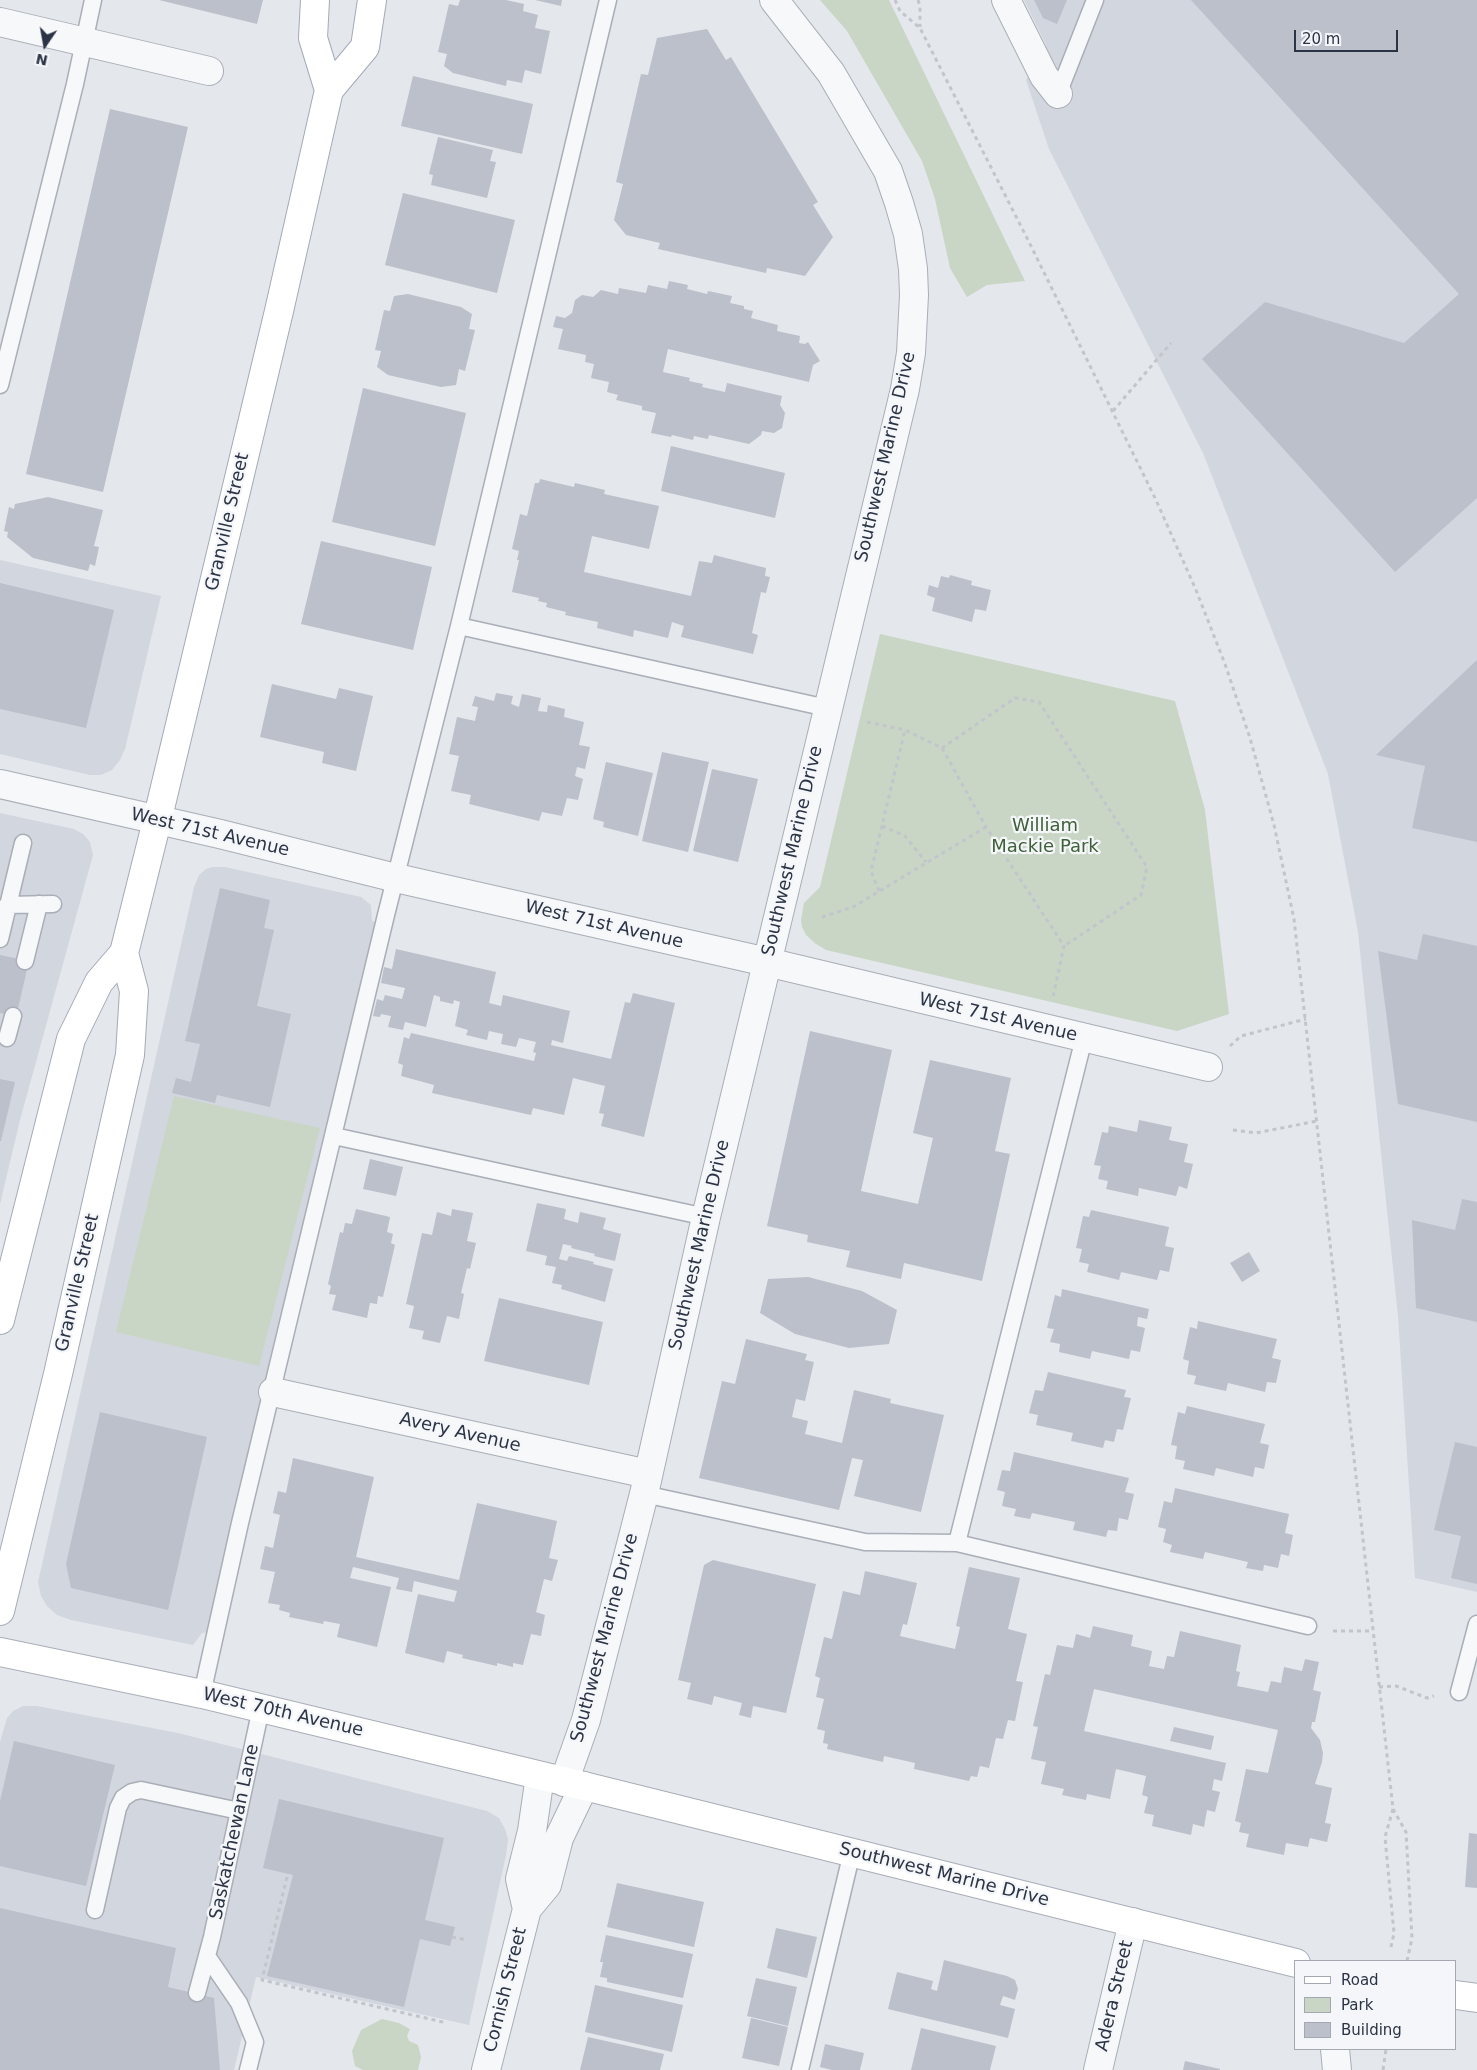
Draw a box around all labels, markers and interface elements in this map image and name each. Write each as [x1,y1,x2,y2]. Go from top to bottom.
north arrow [20,20,70,70]
scale bar [1297,20,1401,52]
text: 20 m [1302,30,1340,48]
text: N [34,51,49,69]
street label: Southwest Marine Drive [851,350,921,564]
street label: Granville Street [202,451,254,593]
street label: Southwest Marine Drive [758,744,828,958]
street label: West 71st Avenue [129,804,291,862]
park label: William Mackie Park [991,815,1099,858]
street label: West 71st Avenue [523,896,685,954]
street label: West 71st Avenue [917,989,1079,1047]
street label: Southwest Marine Drive [665,1138,735,1352]
street label: Granville Street [52,1212,104,1354]
street label: Avery Avenue [397,1409,523,1457]
street label: Southwest Marine Drive [567,1531,643,1745]
street label: West 70th Avenue [201,1684,365,1742]
street label: Saskatchewan Lane [206,1742,264,1922]
street label: Southwest Marine Drive [837,1838,1051,1912]
street label: Cornish Street [480,1925,532,2055]
street label: Adera Street [1092,1938,1138,2054]
legend [1294,1960,1457,2050]
text: Road [1341,1971,1379,1989]
text: Park [1341,1996,1373,2014]
text: Building [1341,2021,1402,2039]

